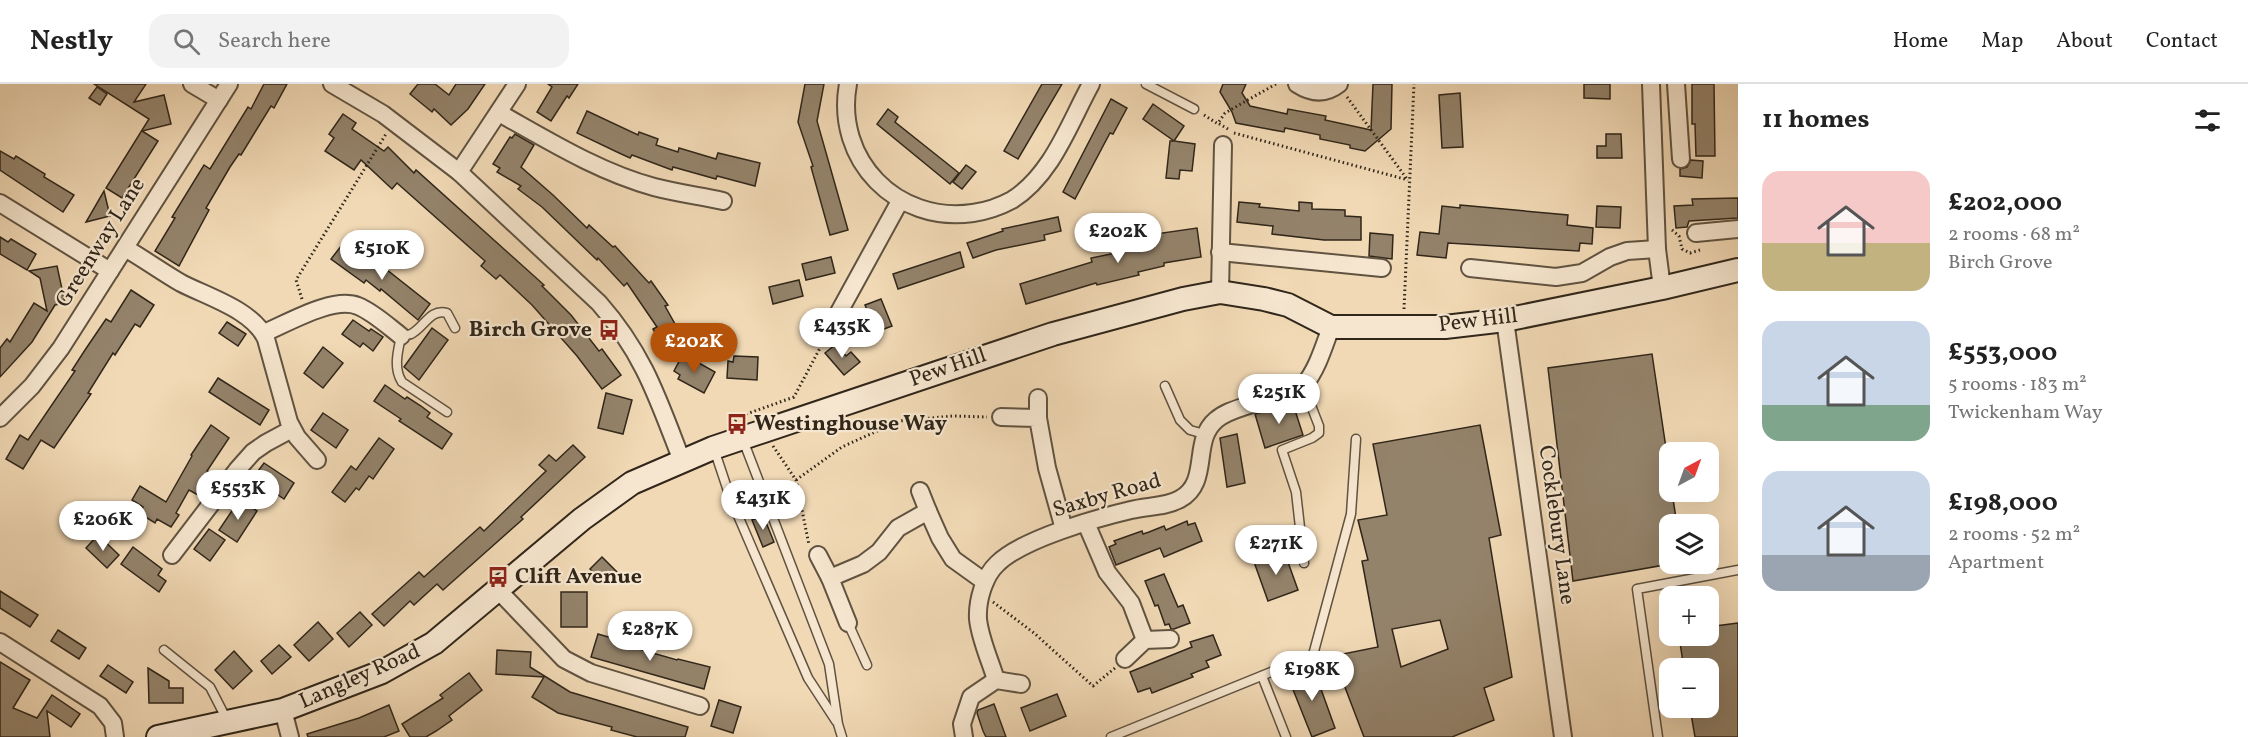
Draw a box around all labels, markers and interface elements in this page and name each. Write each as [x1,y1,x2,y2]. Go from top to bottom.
search box [149,14,569,68]
text: Nestly [30,22,113,61]
icon: search [170,25,203,58]
text: Search here [218,26,331,57]
text: Home [1893,27,1948,56]
text: Map [1981,27,2023,56]
text: About [2056,27,2113,56]
text: Contact [2146,27,2218,56]
text: 11 homes [1762,102,1869,138]
icon: filters [2191,104,2224,137]
street label: Greenway Lane [49,172,153,314]
text: £202,000 [1948,185,2062,221]
icon: home [1810,195,1882,267]
pin: £202K [1076,213,1160,264]
text: £202K [1088,218,1148,246]
text: 2 rooms · 68 m² [1948,221,2080,249]
pin: £510K [340,230,424,281]
text: £510K [354,235,410,263]
text: Birch Grove [1948,249,2053,277]
street label: Pew Hill [1437,301,1519,341]
pin: £435K [800,308,884,359]
text: £435K [813,313,871,341]
place label: Birch Grove [469,315,592,346]
bus stop icon: Birch Grove [597,318,621,342]
pin: £202K [652,323,736,374]
text: £202K [664,328,724,356]
text: £553,000 [1948,335,2057,371]
street label: Pew Hill [905,340,991,396]
icon: home [1810,345,1882,417]
text: 5 rooms · 183 m² [1948,371,2087,399]
pin: £251K [1237,374,1321,425]
text: £251K [1252,379,1306,407]
text: Twickenham Way [1948,399,2102,427]
place label: Westinghouse Way [754,409,948,440]
bus stop icon: Westinghouse Way [725,412,749,436]
north arrow [1659,442,1719,502]
map controls [1659,442,1719,718]
street label: Cocklebury Lane [1529,443,1583,607]
street label: Saxby Road [1049,466,1165,526]
pin: £553K [196,470,280,521]
text: £553K [210,475,266,503]
pin: £431K [721,480,805,531]
text: £431K [735,485,791,513]
text: £198,000 [1948,485,2058,521]
icon: home [1810,495,1882,567]
pin: £206K [61,501,145,552]
text: £206K [73,506,133,534]
button: layers [1659,514,1719,574]
text: 2 rooms · 52 m² [1948,521,2080,549]
pin: £271K [1234,525,1318,576]
text: £271K [1249,530,1303,558]
text: Apartment [1948,549,2044,577]
place label: Clift Avenue [515,562,642,593]
bus stop icon: Clift Avenue [486,565,510,589]
button: + [1659,586,1719,646]
pin: £287K [608,611,692,662]
text: £287K [622,616,678,644]
street label: Langley Road [294,636,426,718]
pin: £198K [1270,651,1354,702]
text: £198K [1284,656,1340,684]
button: − [1659,658,1719,718]

